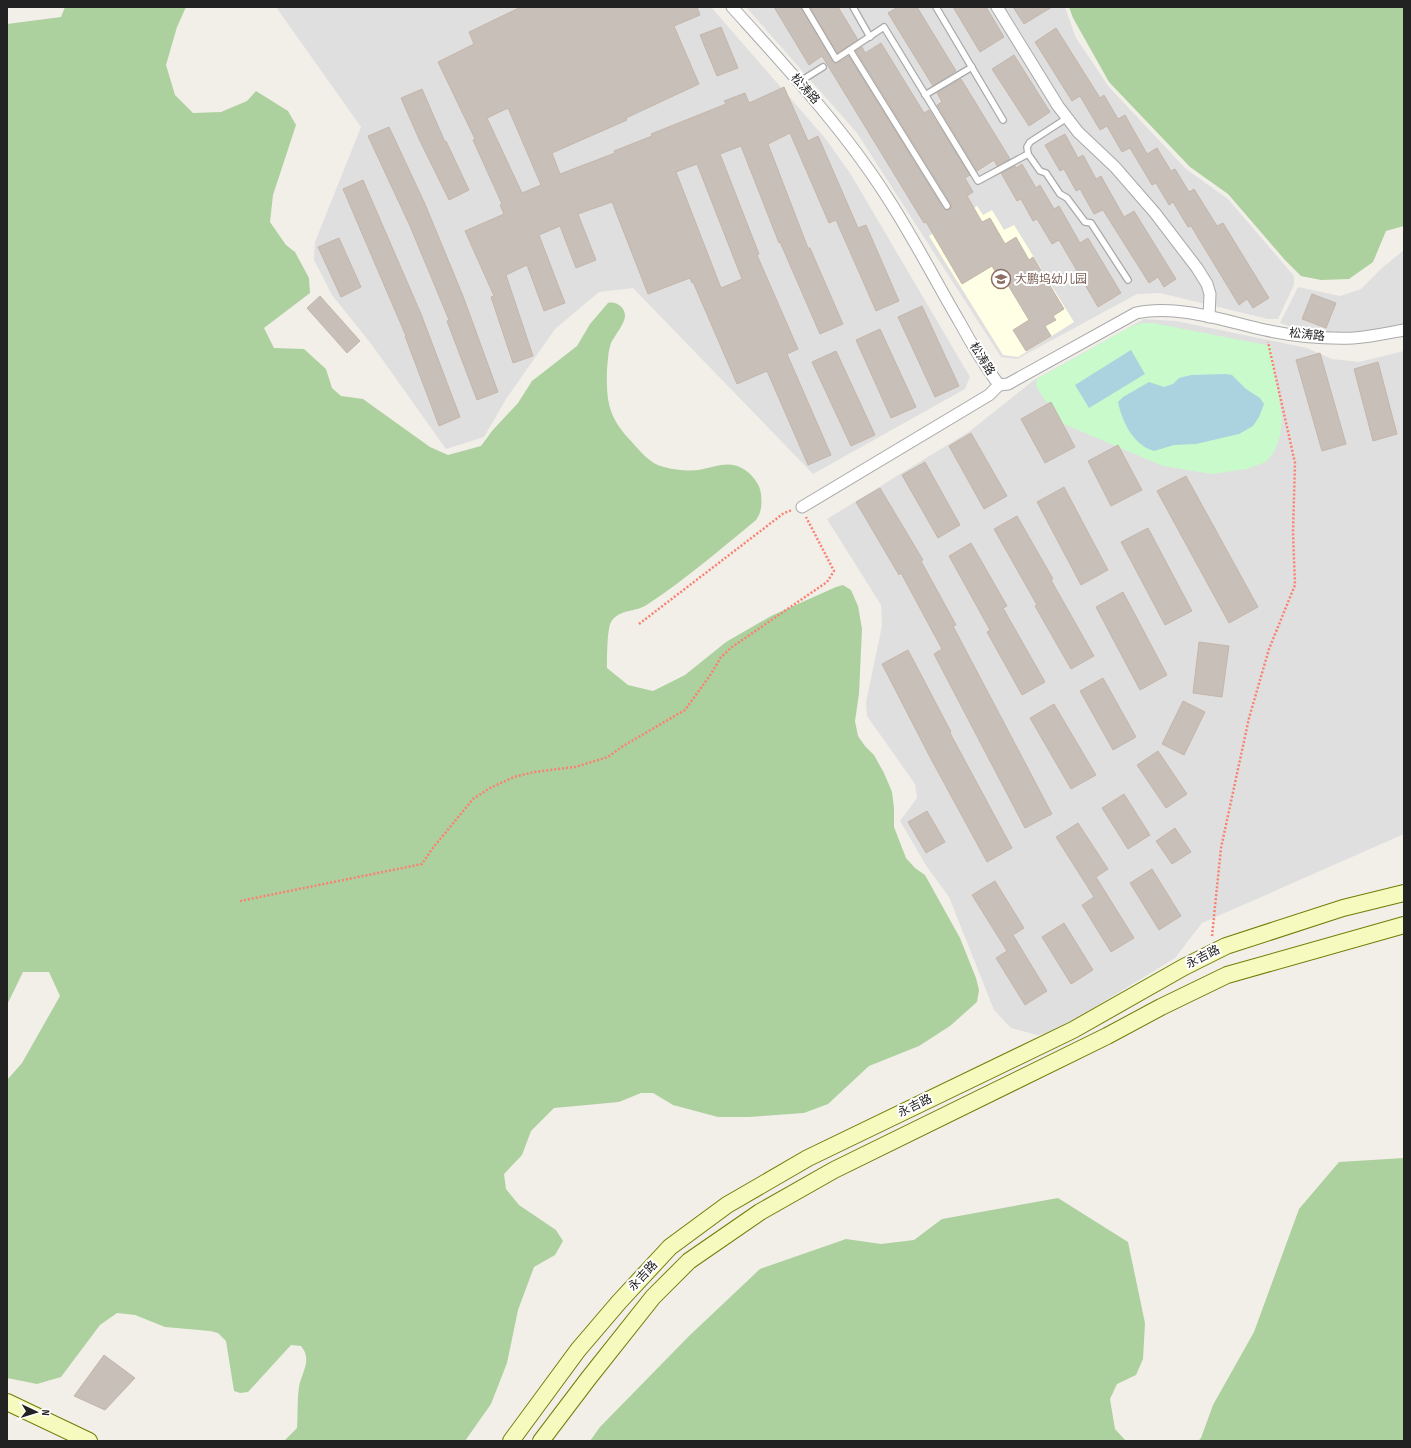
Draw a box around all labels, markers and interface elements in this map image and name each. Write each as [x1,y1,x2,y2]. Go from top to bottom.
street label: 松涛路 [787,71,823,107]
school or university icon: 大鹏坞幼儿园 [990,268,1012,290]
place label: 大鹏坞幼儿园 [1015,272,1087,287]
street label: 松涛路 [1288,326,1326,344]
street label: 松涛路 [966,340,998,378]
street label: 永吉路 [1184,942,1222,972]
street label: 永吉路 [896,1091,934,1121]
street label: 永吉路 [625,1258,661,1294]
north arrow [16,1392,56,1432]
text: N [39,1409,52,1416]

